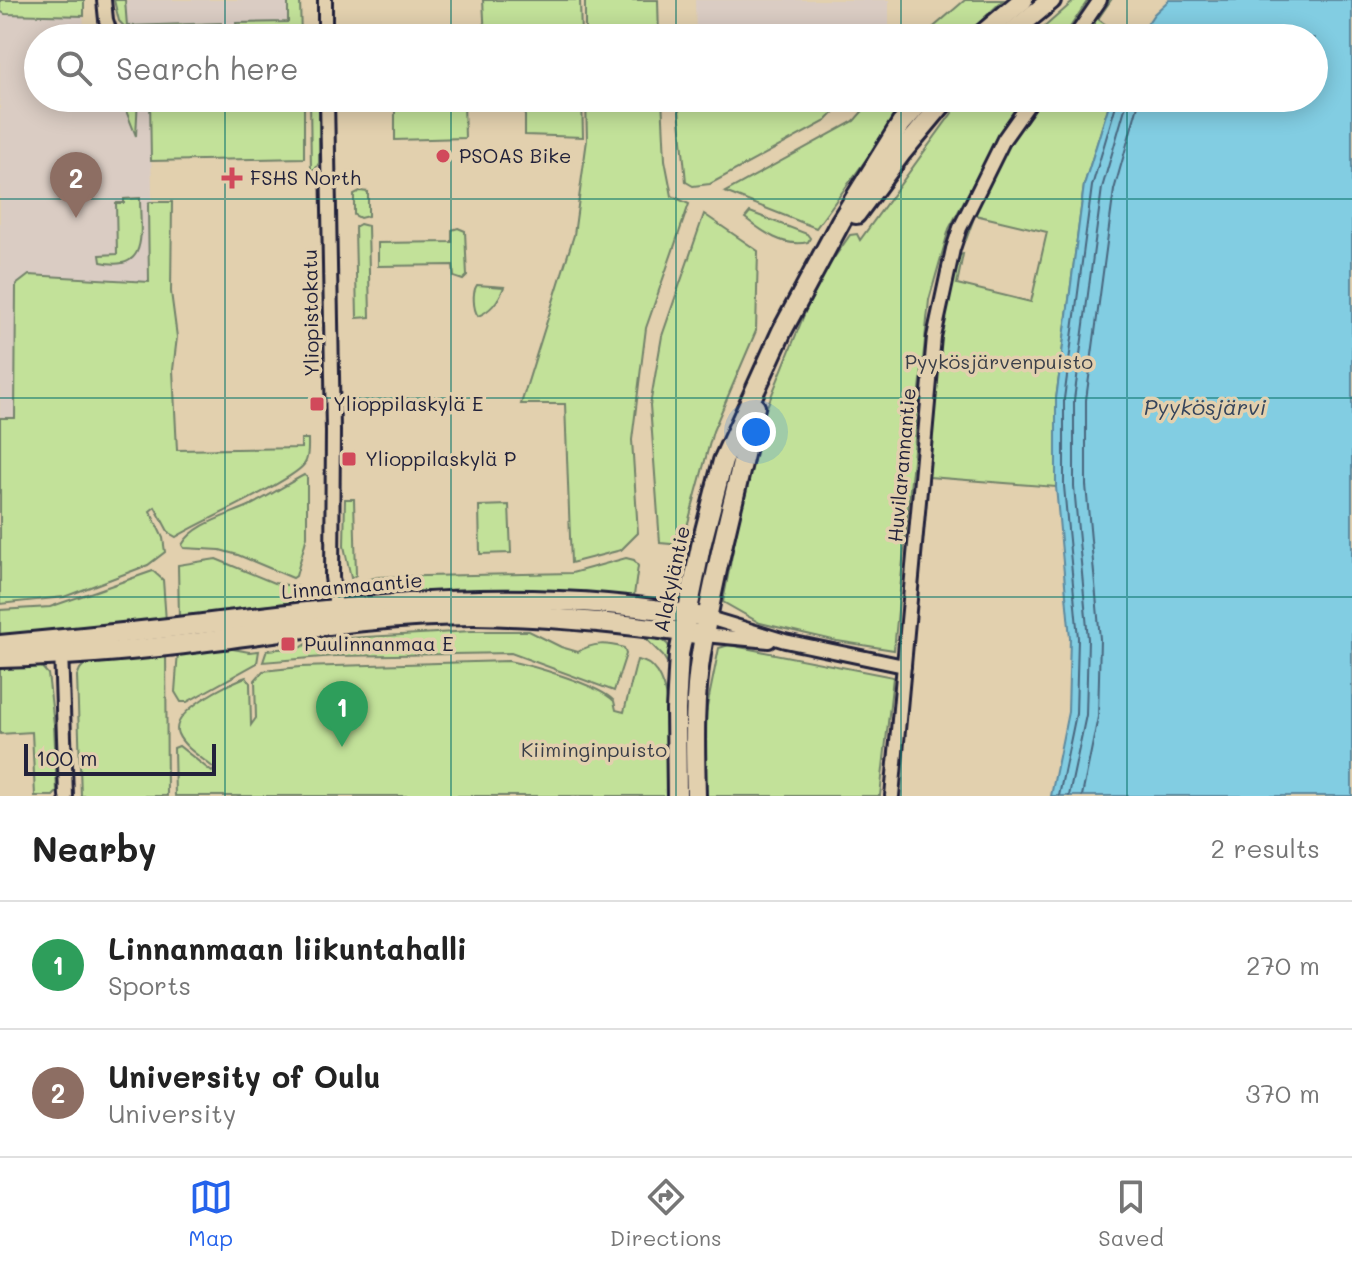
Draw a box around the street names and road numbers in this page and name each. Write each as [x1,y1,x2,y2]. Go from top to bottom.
street label: Yliopistokatu [296,249,324,377]
street label: Huvilarannantie [881,387,921,543]
street label: Alakyläntie [647,523,695,634]
street label: Linnanmaantie [280,566,424,604]

